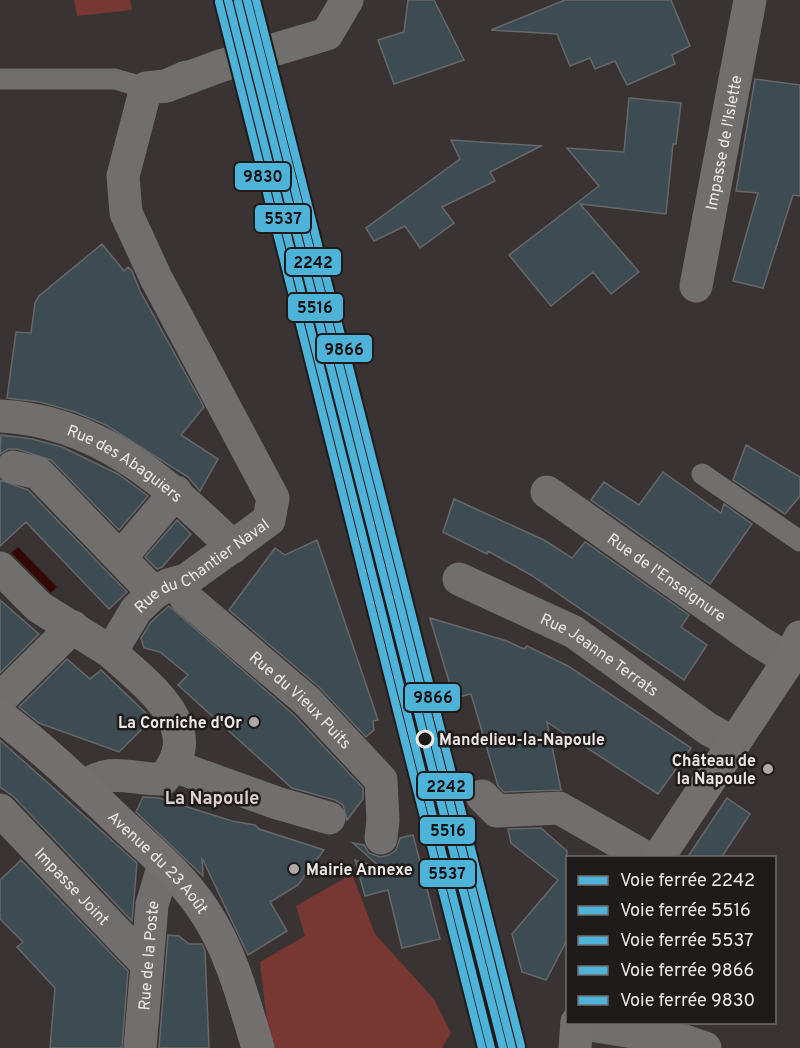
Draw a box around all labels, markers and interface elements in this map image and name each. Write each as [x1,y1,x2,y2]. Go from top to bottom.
street label: Impasse de l'Islette [703,74,748,212]
line badge: 9830 [234,162,291,191]
text: 9830 [243,168,283,188]
line badge: 5537 [254,204,311,233]
text: 5537 [264,210,302,230]
line badge: 2242 [285,248,342,276]
text: 2242 [293,254,333,274]
line badge: 5516 [287,293,344,322]
text: 5516 [297,299,333,319]
line badge: 9866 [316,334,373,363]
text: 9866 [324,341,364,361]
street label: Rue des Abaguiers [64,422,186,508]
street label: Rue du Chantier Naval [131,515,274,618]
street label: Rue de l'Enseignure [603,530,729,627]
street label: Rue Jeanne Terrats [537,610,662,702]
street label: Rue du Vieux Puits [244,648,355,754]
line badge: 9866 [404,683,461,712]
text: 9866 [413,689,453,709]
place label: La Corniche d'Or [118,714,242,734]
marker: La Corniche d'Or [247,715,261,729]
marker: Mandelieu-la-Napoule [416,730,434,748]
place label: Mandelieu-la-Napoule [439,731,605,751]
place label: Château de la Napoule [672,752,756,790]
marker: Château de la Napoule [761,762,775,776]
line badge: 2242 [417,772,474,800]
text: 2242 [426,778,466,798]
district label: La Napoule [165,788,259,811]
street label: Avenue du 23 Août [103,808,212,918]
line badge: 5516 [419,816,476,845]
text: 5516 [430,822,466,842]
street label: Impasse Joint [29,844,113,930]
legend [566,856,776,1024]
line badge: 5537 [419,859,476,888]
place label: Mairie Annexe [306,861,413,881]
marker: Mairie Annexe [287,862,301,876]
text: 5537 [428,865,466,885]
text: Voie ferrée 2242 [620,870,755,893]
street label: Rue de la Poste [135,898,165,1011]
text: Voie ferrée 5516 [620,900,751,923]
text: Voie ferrée 5537 [620,930,753,953]
text: Voie ferrée 9866 [620,960,754,983]
text: Voie ferrée 9830 [620,990,755,1013]

